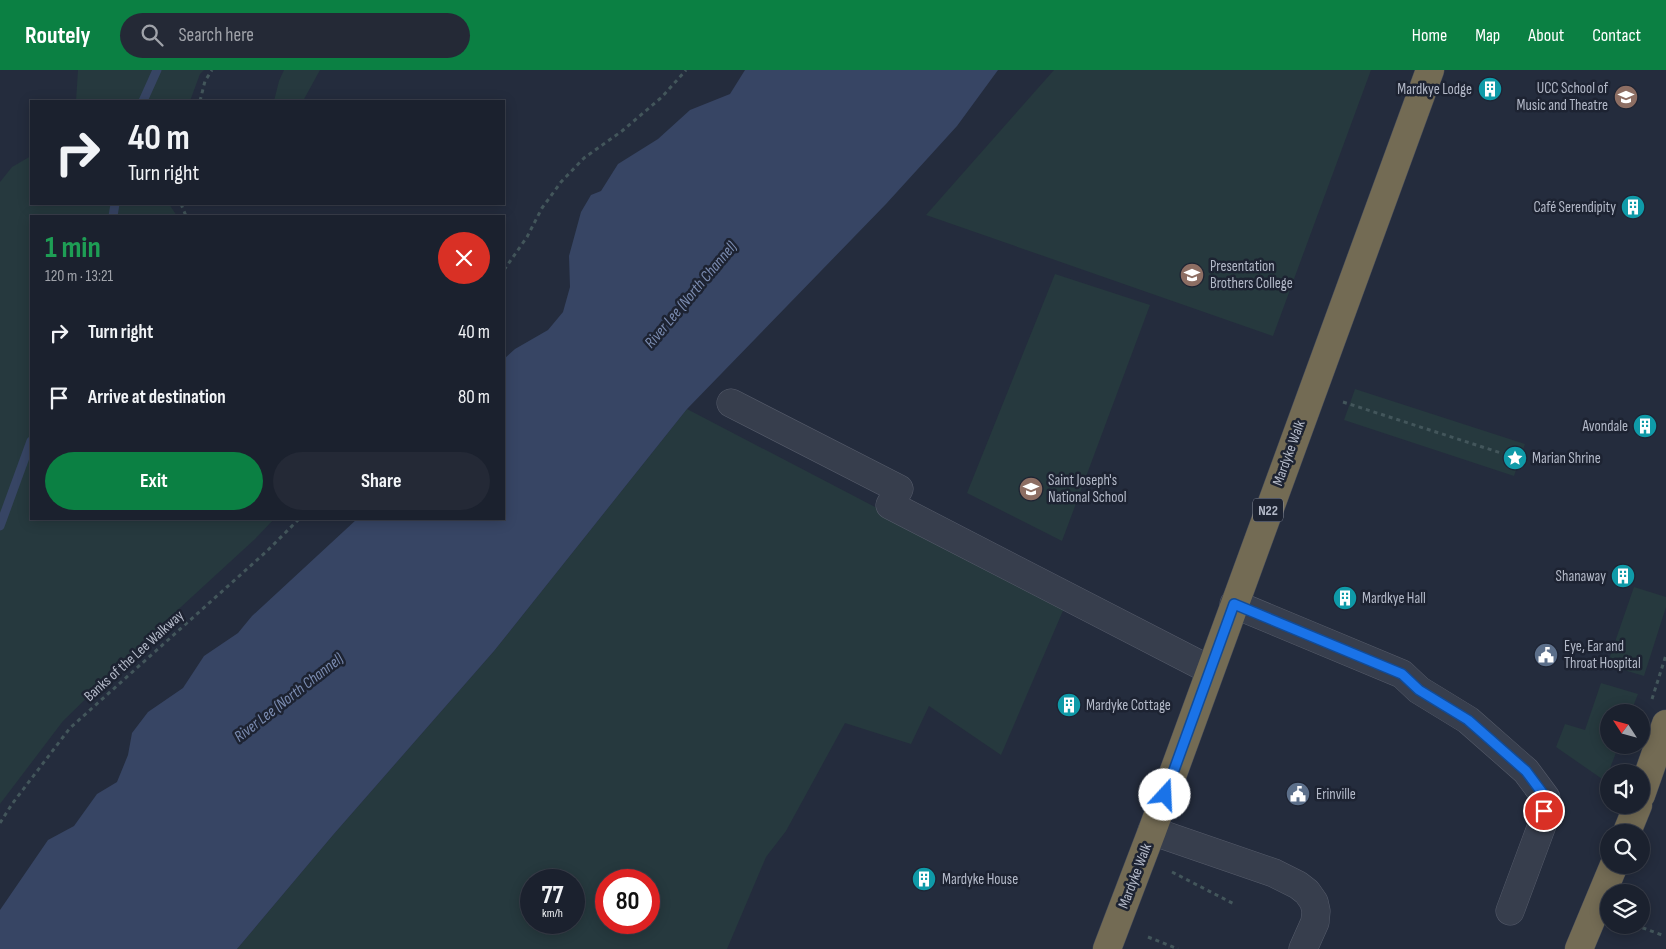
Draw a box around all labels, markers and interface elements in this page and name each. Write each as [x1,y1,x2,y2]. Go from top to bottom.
search box [120,13,470,58]
text: Routely [25,21,90,50]
icon: search [138,21,166,49]
text: Search here [178,24,254,47]
text: Home [1412,25,1447,46]
text: Map [1475,25,1500,46]
text: About [1528,25,1564,46]
text: Contact [1592,25,1641,46]
building icon: Mardkye Lodge [1477,76,1503,102]
place label: UCC School of Music and Theatre [1517,79,1609,115]
place label: Mardkye Lodge [1397,80,1472,99]
school or university icon: UCC School of Music and Theatre [1613,84,1639,110]
text: 40 m [128,117,190,160]
icon: right [45,120,110,185]
text: Turn right [128,160,199,187]
building icon: Café Serendipity [1620,194,1646,220]
place label: Café Serendipity [1533,198,1616,217]
text: 1 min [45,230,101,266]
button: close [438,232,490,284]
water label: River Lee (North Channel) [641,237,741,352]
place label: Presentation Brothers College [1210,257,1293,293]
school or university icon: Presentation Brothers College [1179,262,1205,288]
text: 120 m · 13:21 [45,267,113,286]
icon: right [45,319,73,347]
text: Turn right [88,321,153,344]
text: 40 m [458,321,490,344]
icon: arrive [45,384,73,412]
text: Arrive at destination [88,386,226,409]
text: 80 m [458,386,490,409]
building icon: Avondale [1632,413,1658,439]
street label: Mardyke Walk [1268,417,1310,488]
place label: Avondale [1582,417,1628,436]
place icon: Marian Shrine [1502,445,1528,471]
place label: Marian Shrine [1532,449,1601,468]
button: Exit [45,452,263,510]
button: Share [273,452,490,510]
place label: Saint Joseph's National School [1048,471,1126,507]
school or university icon: Saint Joseph's National School [1018,476,1044,502]
road number: N22 [1253,498,1283,522]
building icon: Shanaway [1610,563,1636,589]
place label: Shanaway [1556,567,1606,586]
building icon: Mardkye Hall [1332,585,1358,611]
place label: Mardkye Hall [1362,589,1426,608]
street label: Banks of the Lee Walkway [80,606,188,706]
place label: Eye, Ear and Throat Hospital [1564,637,1641,673]
public building icon: Eye, Ear and Throat Hospital [1533,642,1559,668]
water label: River Lee (North Channel) [231,649,348,747]
building icon: Mardyke Cottage [1056,692,1082,718]
place label: Mardyke Cottage [1086,696,1171,715]
north arrow [1600,704,1650,754]
map controls [1600,704,1650,934]
button: sound [1600,764,1650,814]
position arrow [1138,768,1190,820]
public building icon: Erinville [1285,781,1311,807]
place label: Erinville [1316,785,1356,804]
pin [1523,790,1565,832]
icon: arrive [1530,797,1558,825]
button: search [1600,824,1650,874]
street label: Mardyke Walk [1114,840,1156,911]
building icon: Mardyke House [911,866,937,892]
speed limit sign: 80 [595,869,660,934]
place label: Mardyke House [942,870,1018,889]
text: 77 [542,880,563,911]
button: layers [1600,884,1650,934]
text: km/h [542,906,563,921]

